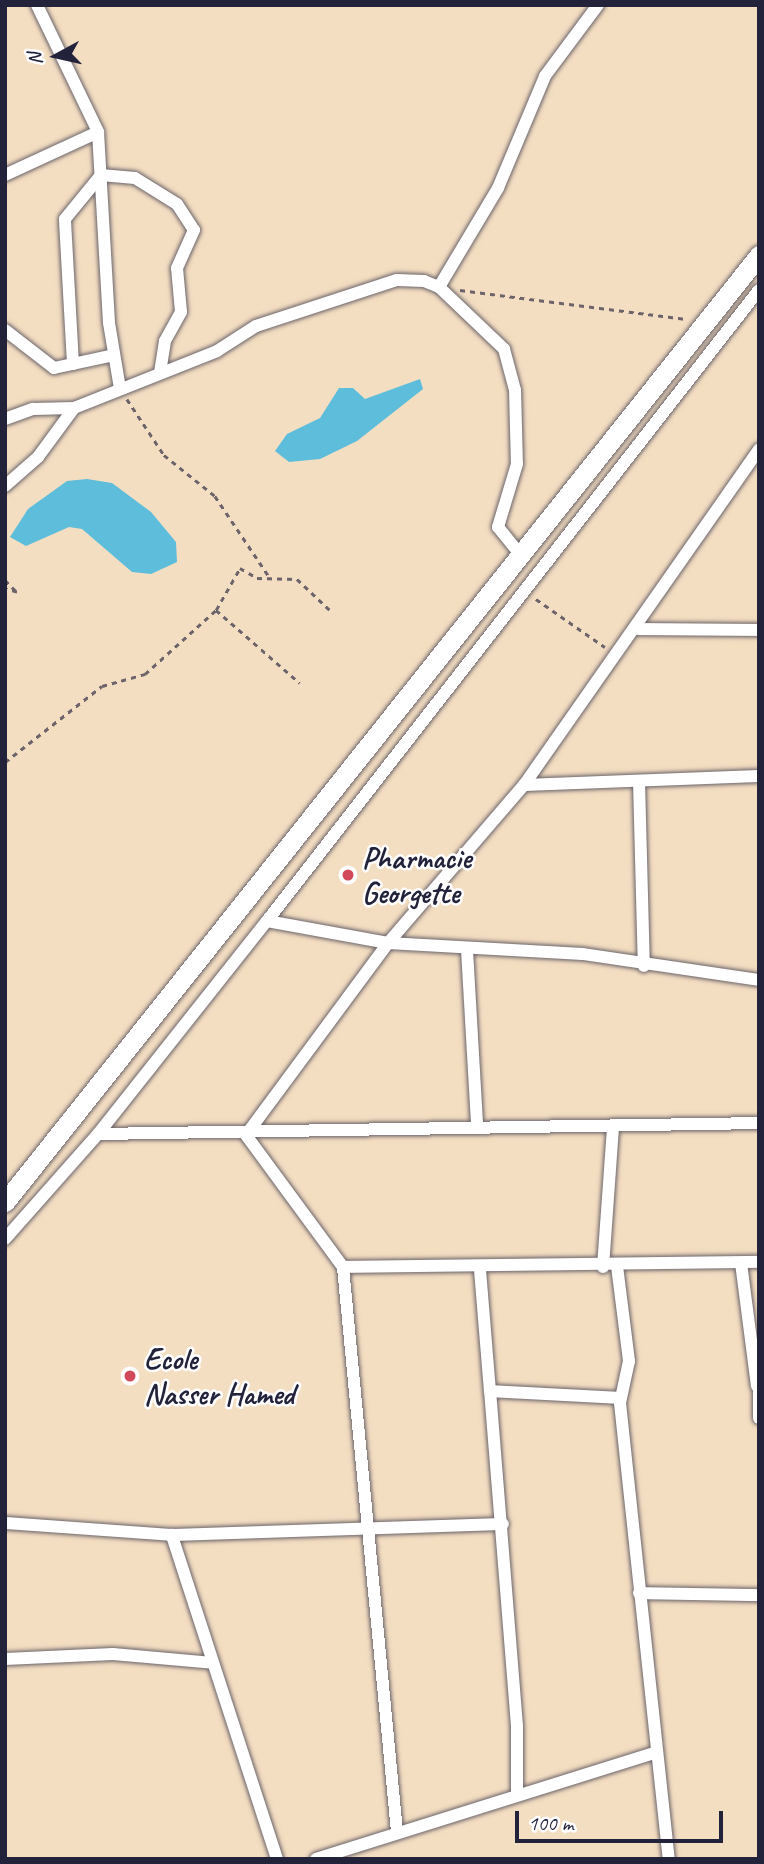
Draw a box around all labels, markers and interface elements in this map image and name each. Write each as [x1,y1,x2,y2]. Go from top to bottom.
north arrow [21,21,91,91]
text: N [23,51,48,66]
place label: Pharmacie Georgette [362,840,471,910]
marker: Pharmacie Georgette [340,867,356,883]
place label: Ecole Nasser Hamed [144,1341,295,1412]
marker: Ecole Nasser Hamed [122,1368,138,1384]
scale bar [519,1798,727,1842]
text: 100 m [528,1810,573,1836]

